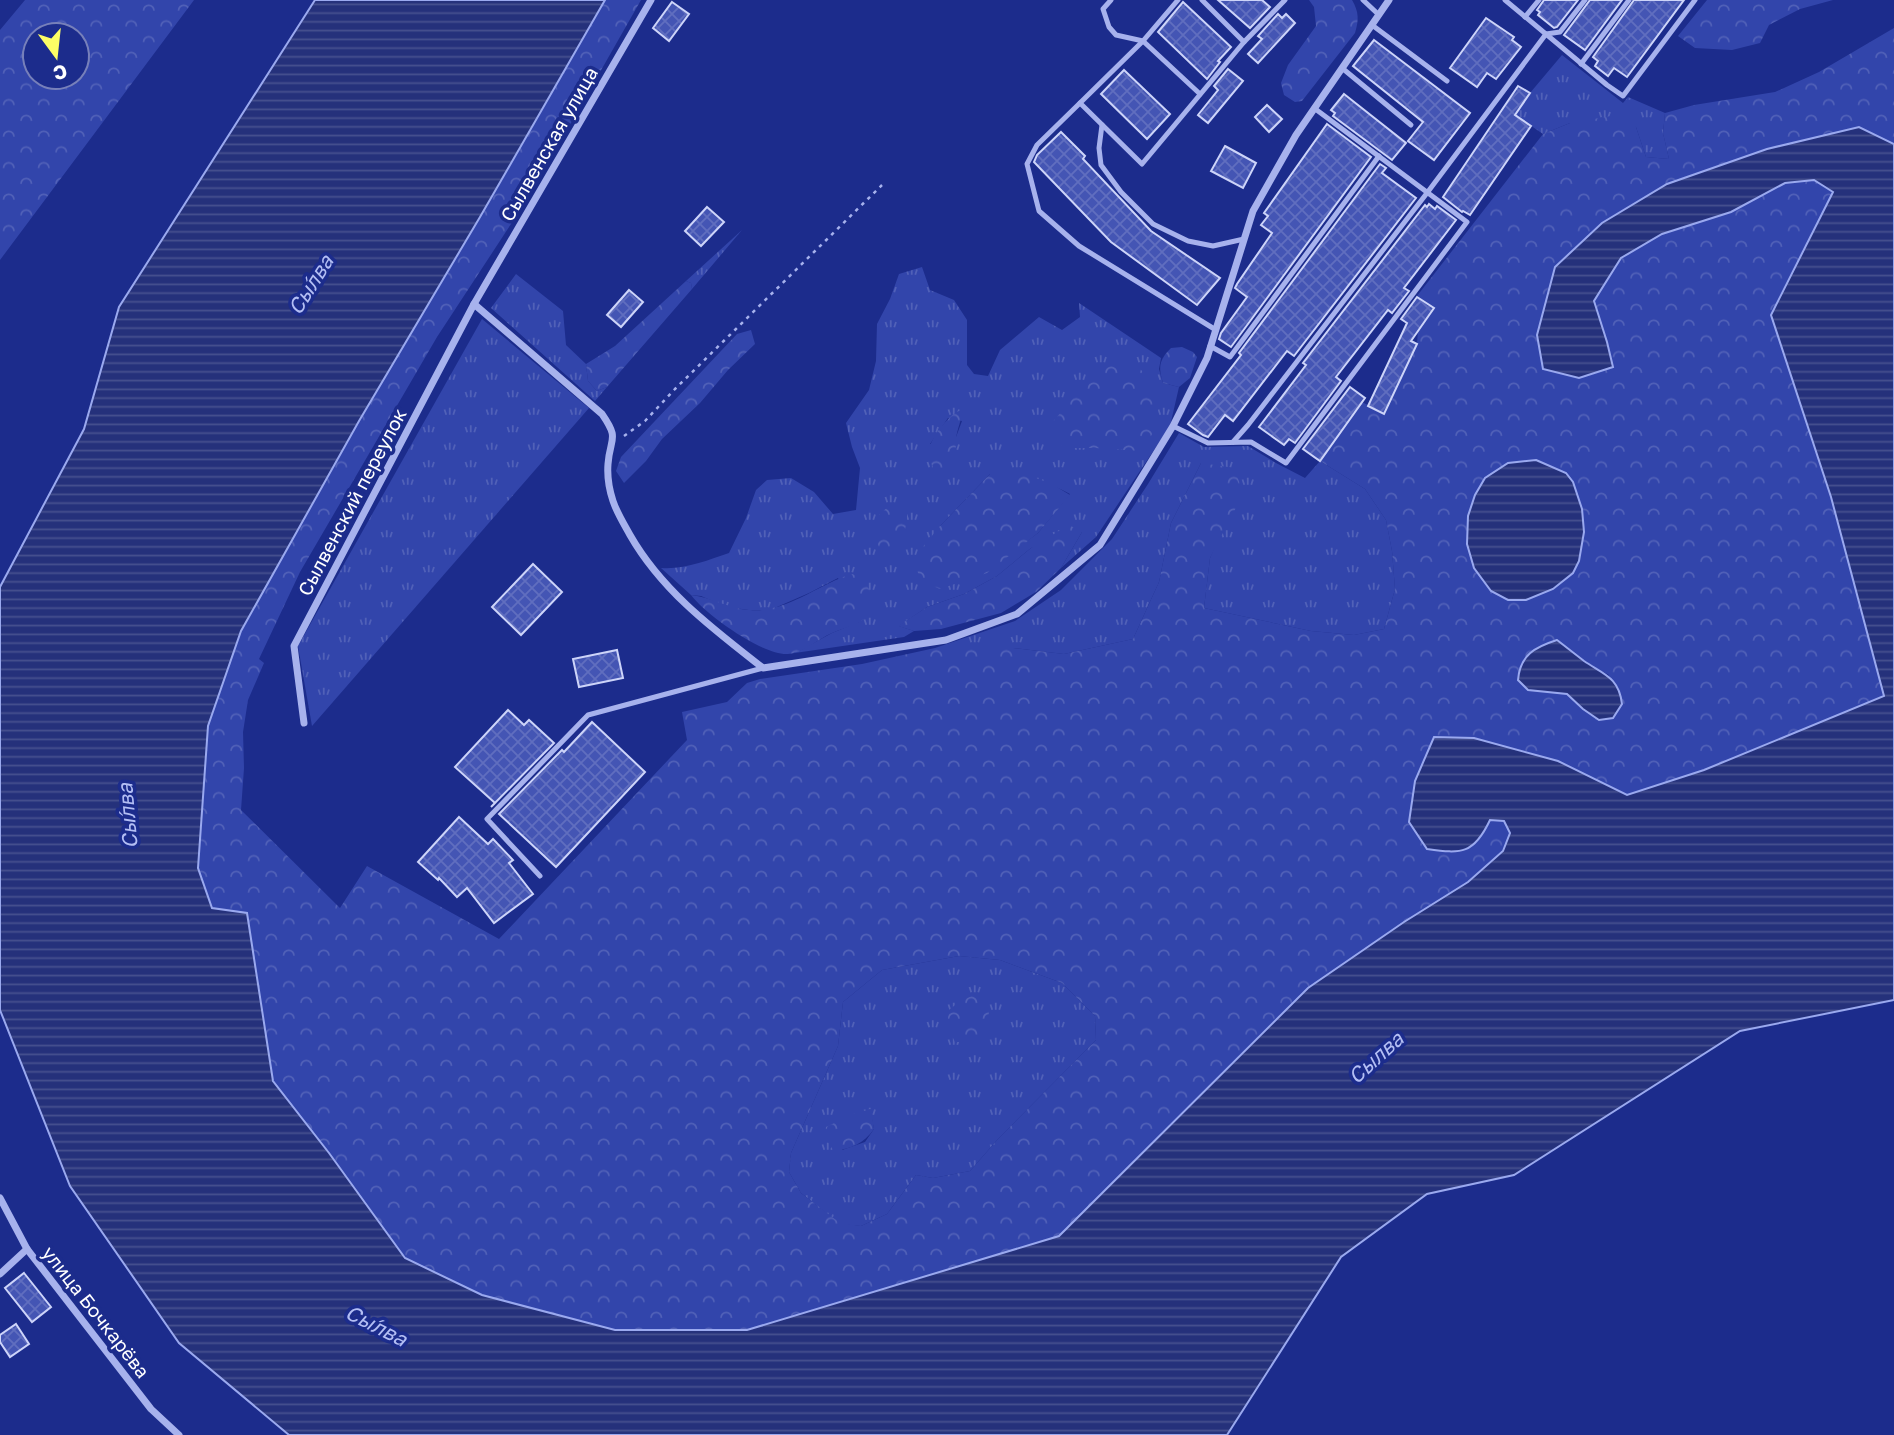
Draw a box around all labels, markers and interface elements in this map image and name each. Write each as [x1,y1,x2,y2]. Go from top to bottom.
north arrow [21,21,91,91]
text: С [51,60,70,86]
street label: Сылвенская улица [495,63,602,225]
water label: Сы́лва [282,249,339,319]
street label: Сылвенский переулок [292,404,411,599]
water label: Сы́лва [111,781,143,850]
water label: Сылва [1342,1025,1409,1089]
street label: улица Бочкарёва [38,1241,155,1382]
water label: Сы́лва [341,1299,413,1352]

